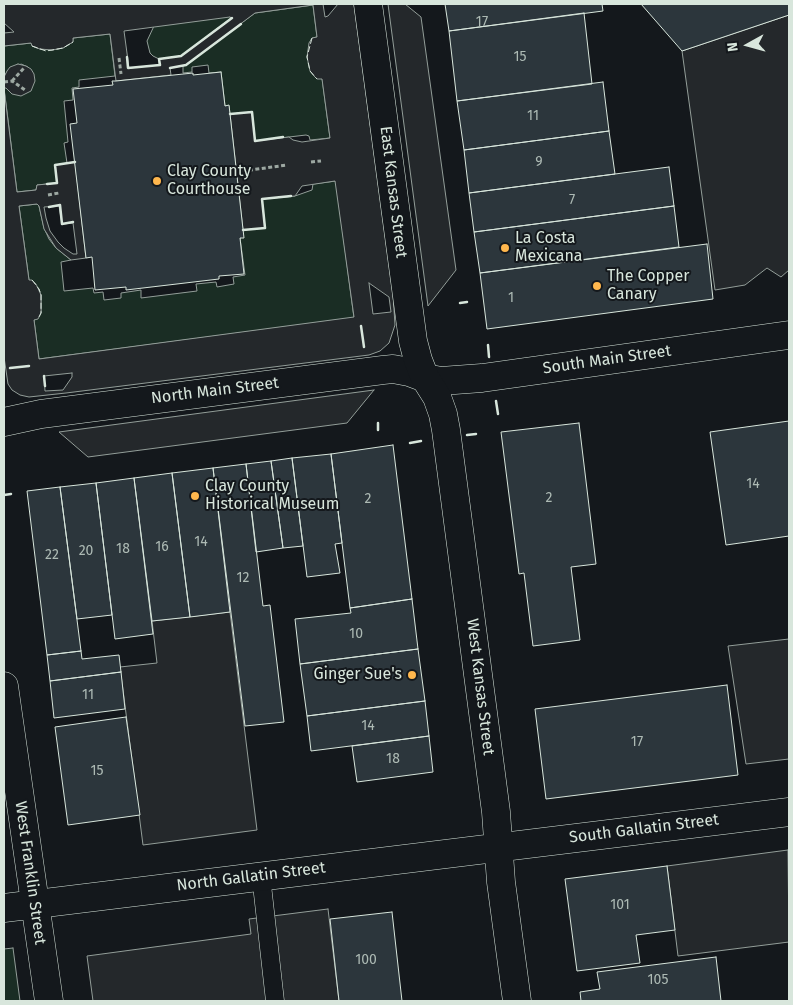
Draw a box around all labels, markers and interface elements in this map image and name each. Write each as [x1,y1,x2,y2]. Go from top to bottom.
house number: 17 [476,14,488,30]
north arrow [723,20,773,70]
text: N [724,41,742,53]
house number: 15 [513,49,527,65]
house number: 11 [527,108,539,124]
street label: East Kansas Street [375,125,411,259]
house number: 9 [535,154,543,170]
place label: Clay County Courthouse [167,162,251,200]
marker: Clay County Courthouse [151,175,163,187]
house number: 7 [569,192,575,208]
place label: La Costa Mexicana [515,229,583,267]
marker: La Costa Mexicana [499,242,511,254]
place label: The Copper Canary [607,267,689,305]
marker: The Copper Canary [591,280,603,292]
house number: 1 [508,290,514,306]
street label: South Main Street [542,341,672,379]
street label: North Main Street [150,374,280,408]
house number: 14 [746,476,760,492]
place label: Clay County Historical Museum [205,477,339,515]
marker: Clay County Historical Museum [189,490,201,502]
house number: 2 [546,490,552,506]
house number: 2 [365,491,371,507]
house number: 14 [194,534,208,550]
house number: 16 [155,539,169,555]
house number: 18 [116,541,130,557]
house number: 20 [79,543,93,559]
house number: 22 [45,547,59,563]
house number: 12 [237,570,249,586]
street label: West Kansas Street [462,618,498,756]
house number: 10 [349,626,363,642]
place label: Ginger Sue's [313,665,402,685]
marker: Ginger Sue's [406,669,418,681]
house number: 11 [82,687,94,703]
house number: 14 [361,718,375,734]
house number: 17 [631,734,643,750]
house number: 18 [386,751,400,767]
house number: 15 [90,763,104,779]
street label: West Franklin Street [10,800,50,946]
street label: South Gallatin Street [568,810,720,848]
street label: North Gallatin Street [175,858,327,896]
house number: 101 [610,897,630,913]
house number: 100 [355,952,377,968]
house number: 105 [648,972,668,988]

